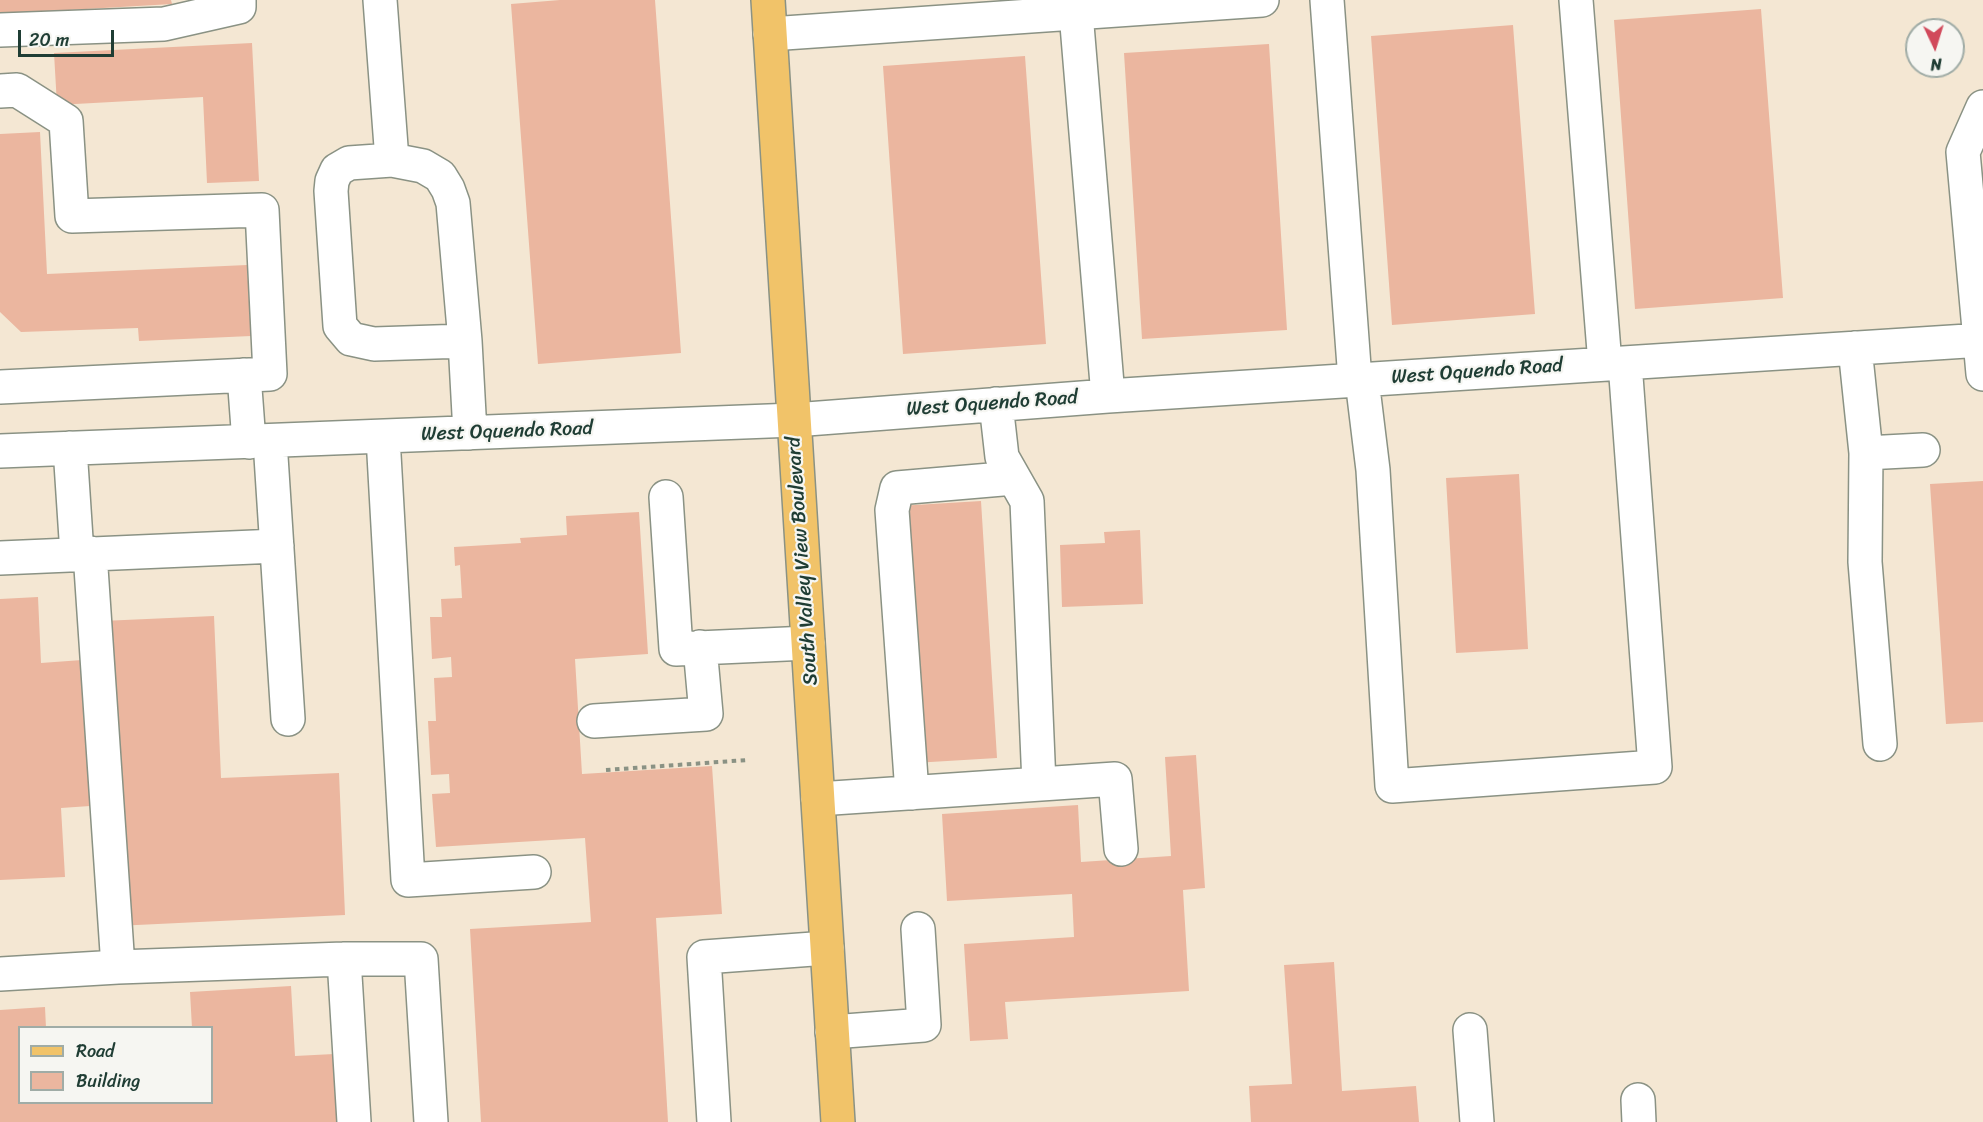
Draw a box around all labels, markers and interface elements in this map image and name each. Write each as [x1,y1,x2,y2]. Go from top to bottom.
scale bar [21,18,117,56]
north arrow [1905,18,1965,78]
text: 20 m [29,24,69,56]
text: N [1930,50,1943,79]
street label: West Oquendo Road [1390,354,1564,390]
street label: West Oquendo Road [905,386,1079,422]
street label: West Oquendo Road [421,417,593,447]
street label: South Valley View Boulevard [782,436,824,686]
legend [18,1026,213,1104]
text: Road [76,1035,115,1067]
text: Building [76,1065,140,1097]

